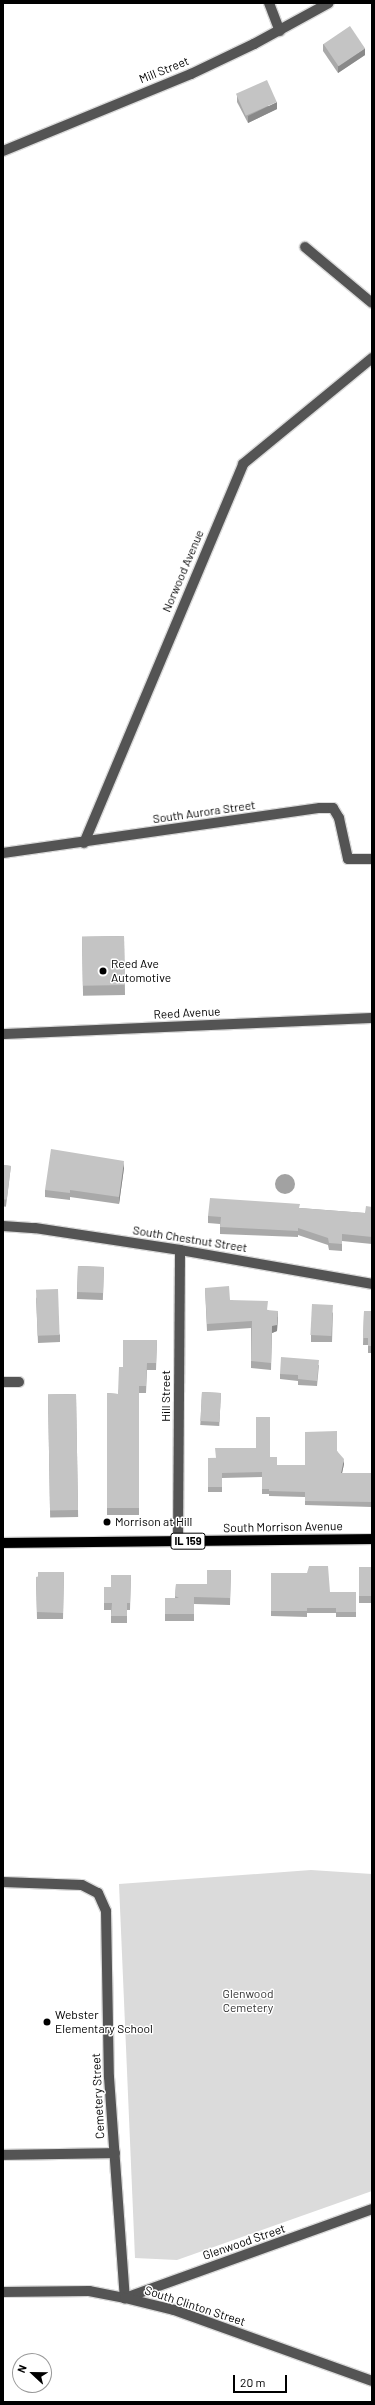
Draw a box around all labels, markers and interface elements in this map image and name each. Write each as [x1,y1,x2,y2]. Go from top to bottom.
street label: Mill Street [137,54,191,86]
street label: Norwood Avenue [159,528,207,614]
street label: South Aurora Street [152,798,256,826]
place label: Reed Ave Automotive [111,957,171,985]
marker: Reed Ave Automotive [98,966,108,976]
street label: Reed Avenue [153,1004,221,1022]
street label: South Chestnut Street [132,1223,248,1255]
street label: Hill Street [159,1370,173,1422]
place label: Morrison at Hill [115,1515,192,1529]
marker: Morrison at Hill [102,1517,112,1527]
street label: South Morrison Avenue [223,1519,343,1535]
road number: IL 159 [170,1532,206,1550]
park label: Glenwood Cemetery [223,1987,273,2015]
place label: Webster Elementary School [55,2008,153,2036]
marker: Webster Elementary School [42,2017,52,2027]
street label: Cemetery Street [89,2053,107,2139]
street label: Glenwood Street [201,2221,287,2263]
street label: South Clinton Street [143,2283,247,2329]
north arrow [12,2353,52,2393]
text: N [14,2363,29,2375]
scale bar [235,2367,289,2393]
text: 20 m [240,2375,266,2389]

